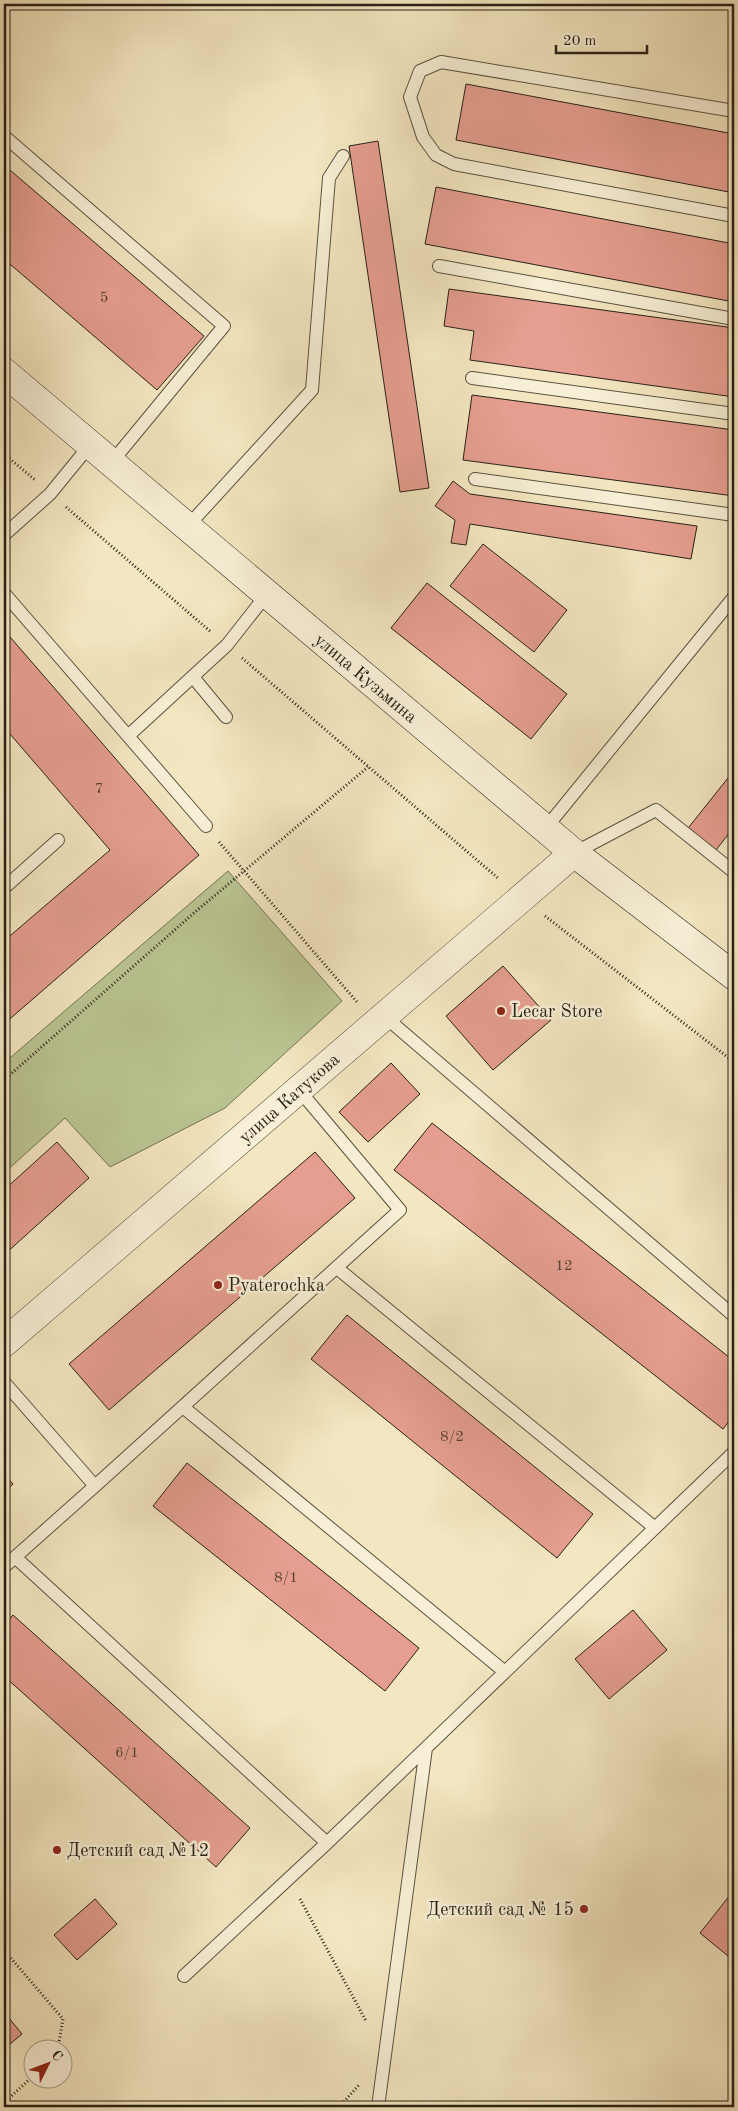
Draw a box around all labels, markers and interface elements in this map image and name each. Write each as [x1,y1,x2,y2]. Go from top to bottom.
scale bar [556,22,647,54]
text: 20 m [563,34,597,49]
house number: 5 [100,291,108,306]
street label: улица Кузьмина [311,631,420,727]
house number: 7 [95,782,103,797]
place label: Lecar Store [511,1003,603,1021]
marker: Lecar Store [495,1005,507,1017]
street label: улица Катукова [236,1050,343,1147]
house number: 12 [555,1259,573,1274]
place label: Pyaterochka [228,1277,325,1295]
marker: Pyaterochka [212,1279,224,1291]
house number: 8/2 [440,1430,464,1445]
house number: 8/1 [274,1571,298,1586]
house number: 6/1 [115,1746,139,1761]
place label: Детский сад №12 [67,1842,209,1860]
marker: Детский сад №12 [51,1844,63,1856]
place label: Детский сад № 15 [427,1901,574,1919]
marker: Детский сад № 15 [578,1903,590,1915]
north arrow [22,2038,72,2088]
text: С [49,2048,65,2064]

